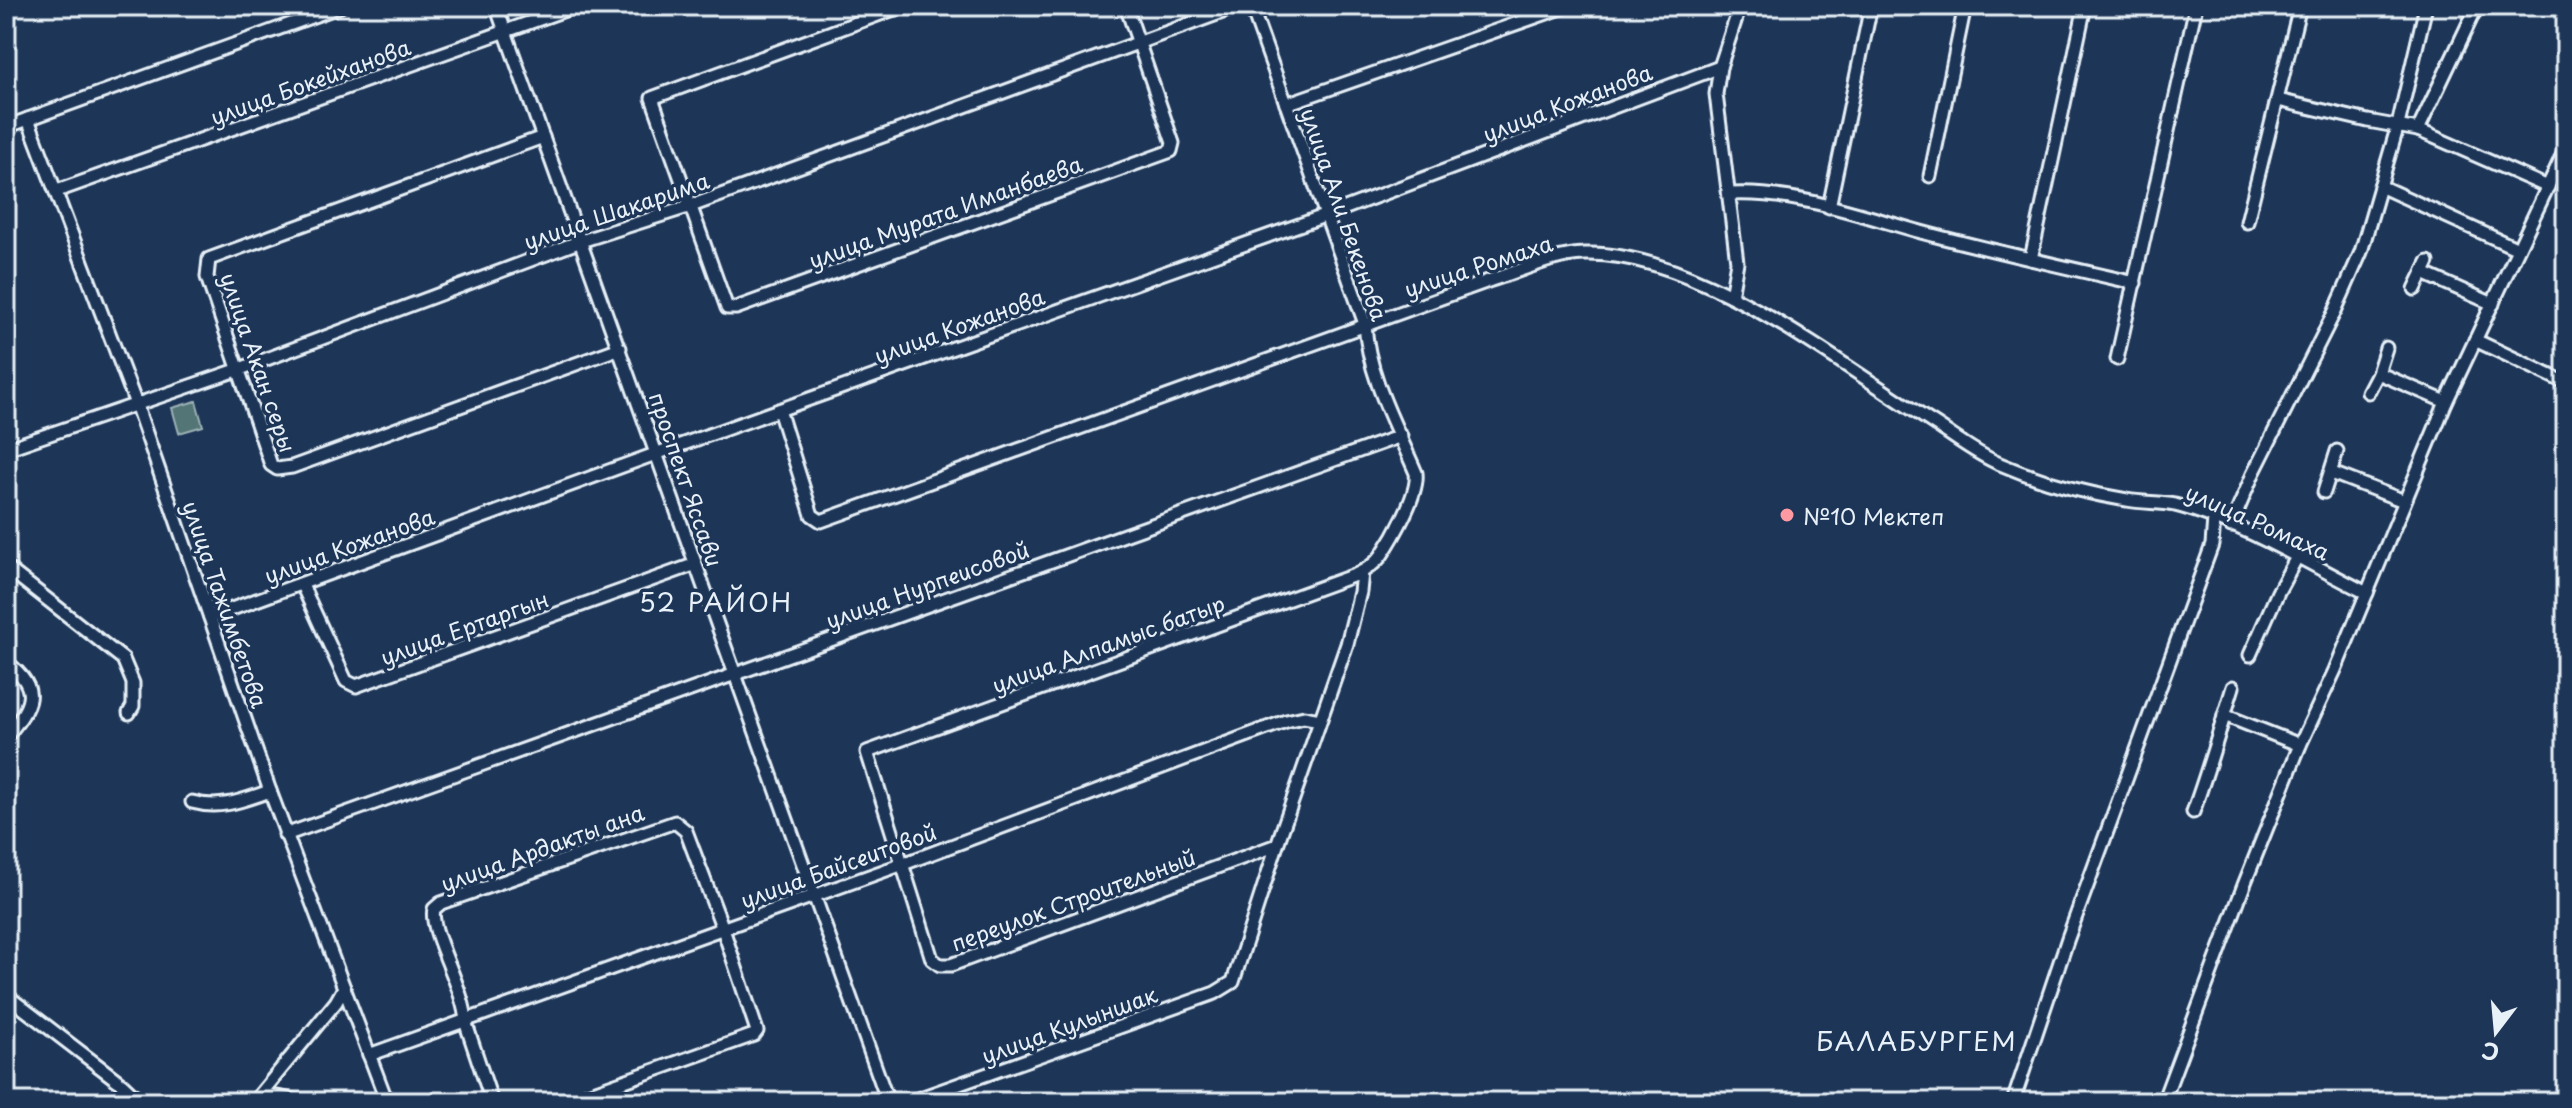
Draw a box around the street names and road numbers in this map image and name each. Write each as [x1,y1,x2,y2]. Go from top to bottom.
street label: улица Бокейханова [205,29,415,133]
street label: улица Кожанова [1477,54,1657,150]
street label: улица Али Бекенова [1293,103,1397,325]
street label: улица Мурата Иманбаева [804,146,1087,276]
street label: улица Шакарима [519,163,713,257]
street label: улица Ромаха [1399,225,1557,305]
street label: улица Акан серы [213,268,305,456]
street label: улица Кожанова [869,279,1049,371]
street label: проспект Яссави [642,387,732,571]
street label: улица Ромаха [2181,474,2335,568]
street label: улица Тажимбетова [175,496,277,712]
street label: улица Кожанова [259,499,439,591]
street label: улица Нурпеисовой [821,532,1033,636]
street label: улица Ертаргын [375,581,553,673]
street label: улица Алпамыс батыр [987,585,1229,701]
street label: улица Ардакты ана [436,795,649,899]
street label: улица Байсеитовой [735,814,941,916]
street label: переулок Строительный [946,839,1200,959]
street label: улица Кулыншак [976,977,1162,1071]

